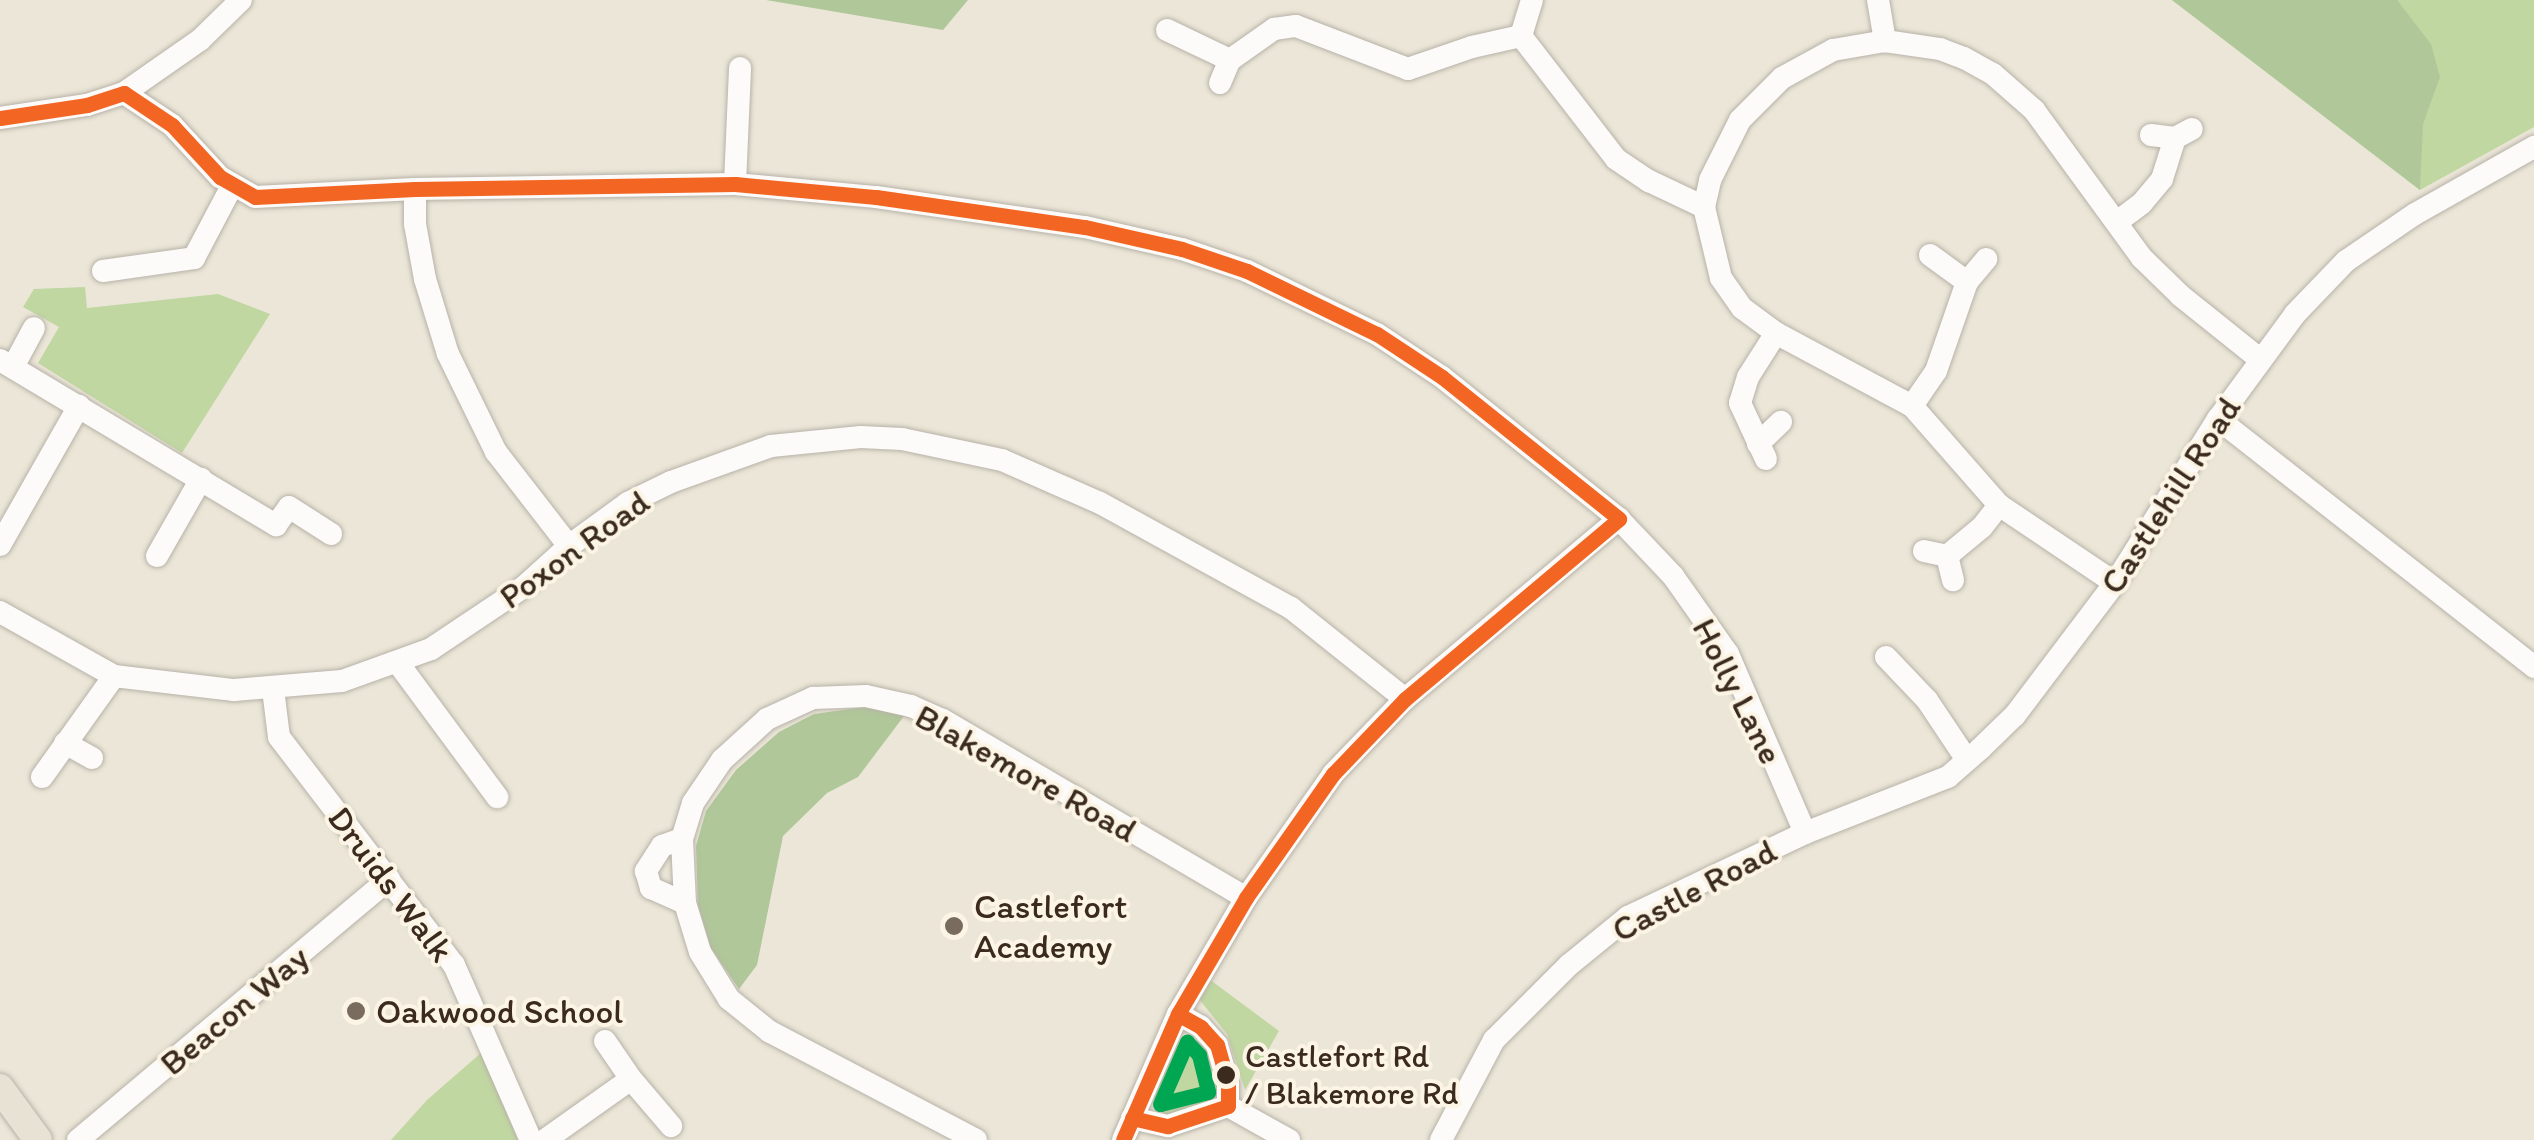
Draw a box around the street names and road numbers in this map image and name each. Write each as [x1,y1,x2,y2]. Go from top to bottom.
street label: Castlehill Road [2091,388,2249,602]
street label: Poxon Road [491,481,657,617]
street label: Holly Lane [1683,611,1793,771]
street label: Blakemore Road [908,695,1144,851]
street label: Druids Walk [319,799,463,969]
street label: Castle Road [1605,829,1783,951]
street label: Beacon Way [151,936,317,1084]

